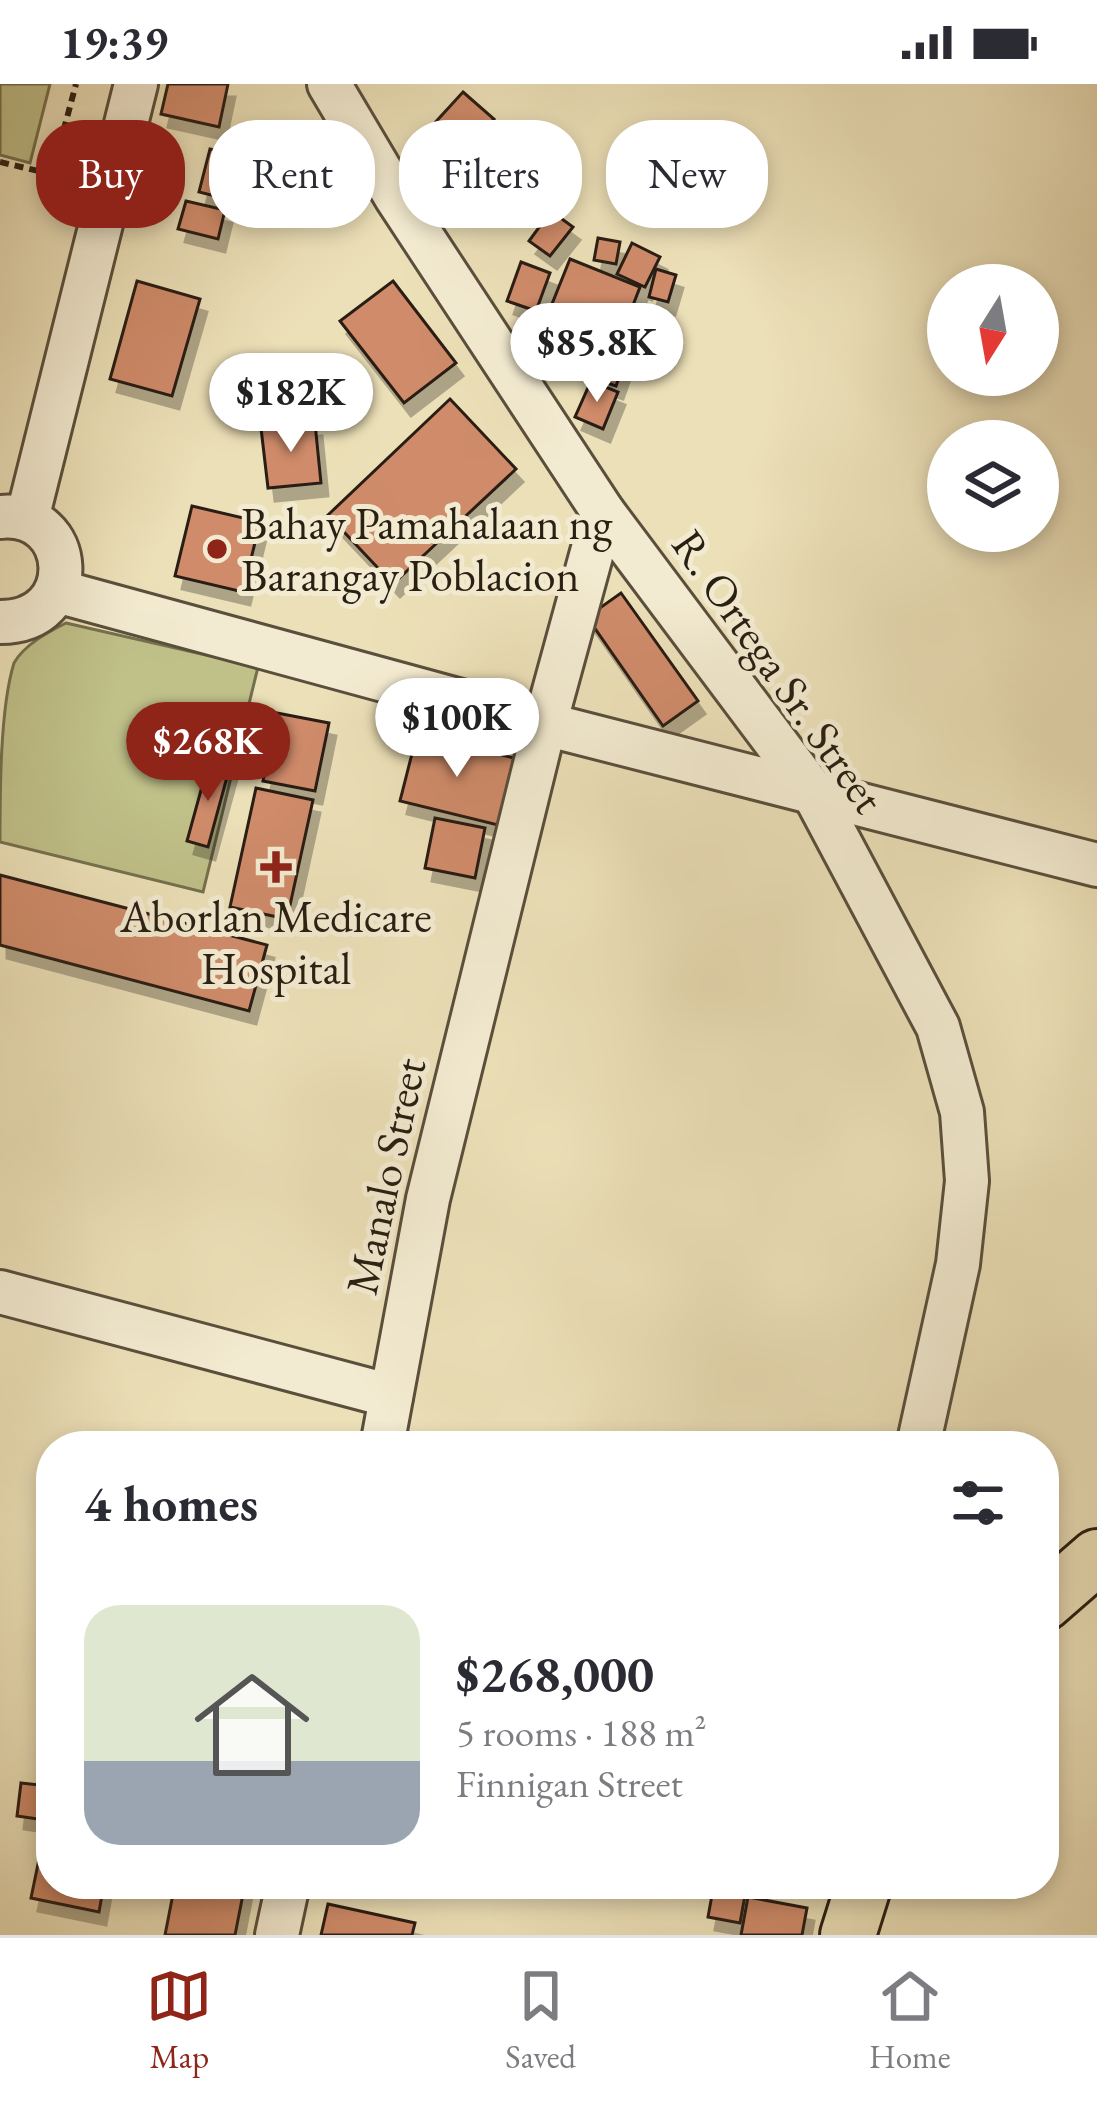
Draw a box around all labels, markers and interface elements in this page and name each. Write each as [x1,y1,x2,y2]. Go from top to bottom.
text: 19:39 [60,13,168,71]
chip: Buy [36,120,185,228]
chip: Rent [209,120,375,228]
chip: Filters [399,120,582,228]
chip: New [606,120,768,228]
north arrow [927,264,1059,396]
map controls [927,264,1059,552]
pin: $85.8K [499,303,695,405]
text: $85.8K [537,316,657,367]
pin: $182K [207,353,375,455]
text: $182K [236,366,346,417]
button: layers [927,420,1059,552]
place label: Bahay Pamahalaan ng Barangay Poblacion [241,494,613,604]
street label: R. Ortega Sr. Street [660,518,898,824]
marker: Bahay Pamahalaan ng Barangay Poblacion [204,536,230,562]
pin: $100K [373,678,541,780]
text: $100K [402,691,512,742]
pin: $268K [124,702,292,804]
text: $268K [153,715,263,766]
marker: Aborlan Medicare Hospital [260,851,292,883]
place label: Aborlan Medicare Hospital [119,887,432,997]
street label: Manalo Street [332,1052,438,1300]
text: 4 homes [84,1470,258,1536]
icon: filters [945,1470,1011,1536]
text: $268,000 [456,1641,654,1707]
icon: home [180,1653,324,1797]
text: 5 rooms · 188 m² [456,1707,707,1758]
text: Finnigan Street [456,1758,683,1809]
tab: Map [146,1963,212,2078]
tab: Saved [505,1963,576,2078]
tab: Home [869,1963,951,2078]

